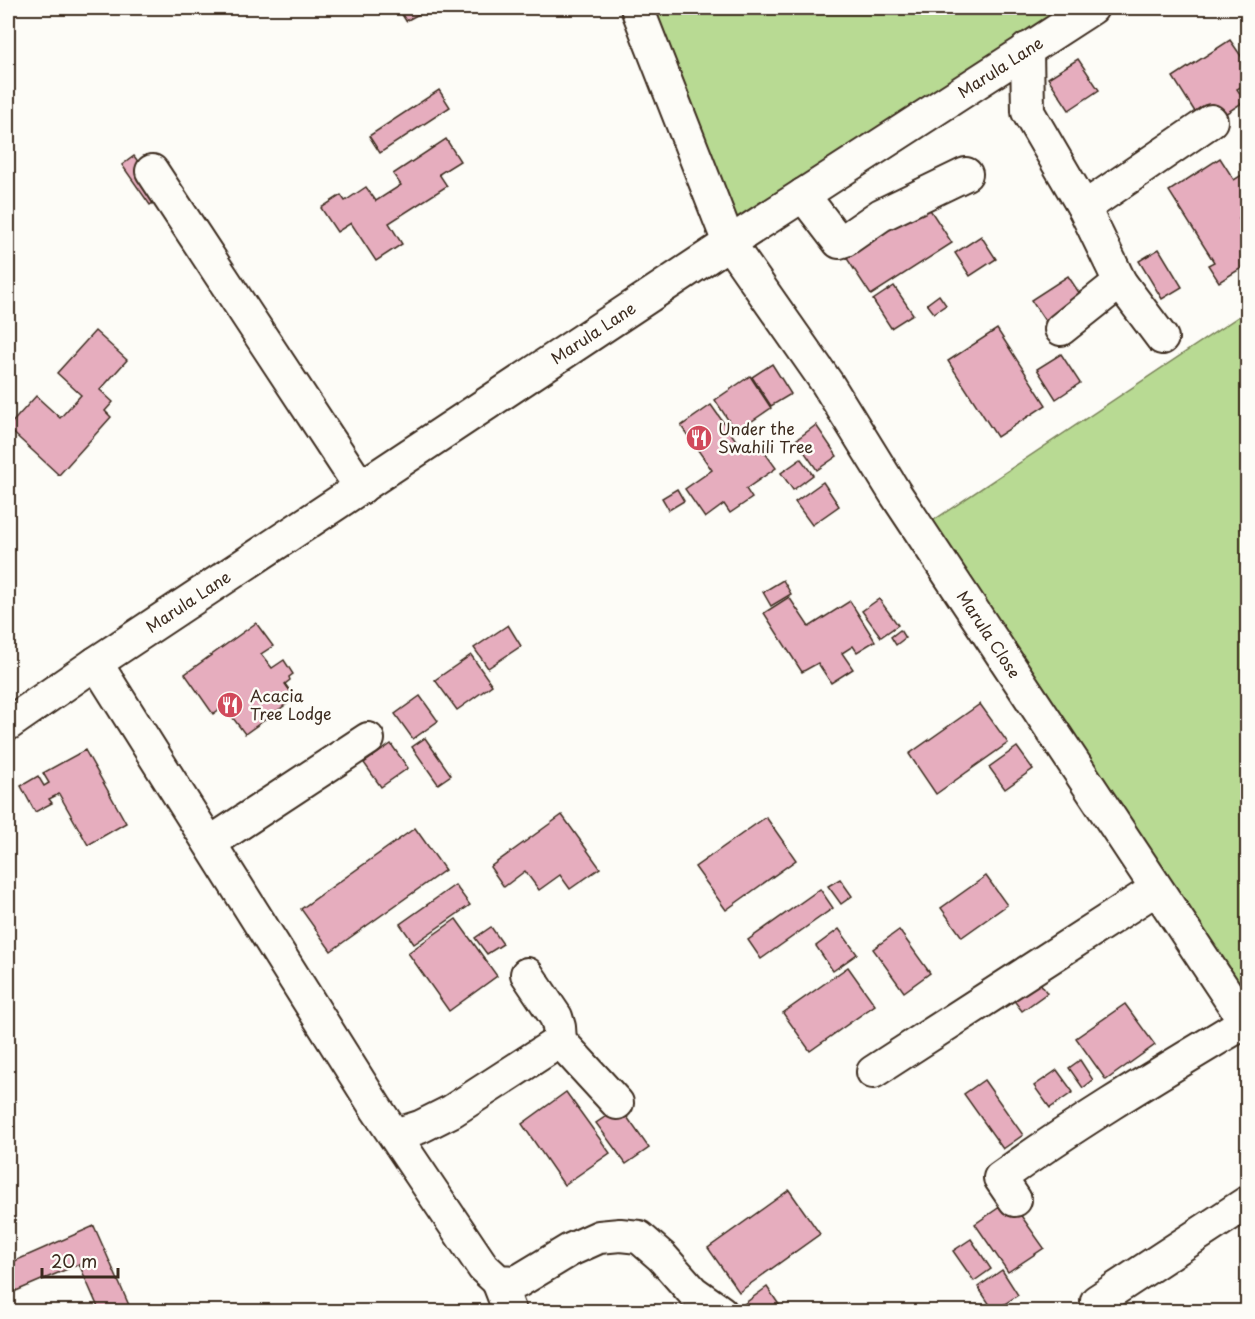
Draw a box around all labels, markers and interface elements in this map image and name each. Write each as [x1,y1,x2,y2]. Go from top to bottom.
street label: Marula Lane [952,30,1047,103]
street label: Marula Lane [546,295,640,369]
place label: Under the Swahili Tree [718,416,813,458]
restaurant icon: Under the Swahili Tree [684,423,714,453]
street label: Marula Lane [141,564,235,638]
street label: Marula Close [952,585,1027,682]
place label: Acacia Tree Lodge [250,683,332,725]
restaurant icon: Acacia Tree Lodge [215,690,245,720]
scale bar [42,1241,118,1279]
text: 20 m [51,1247,97,1274]

